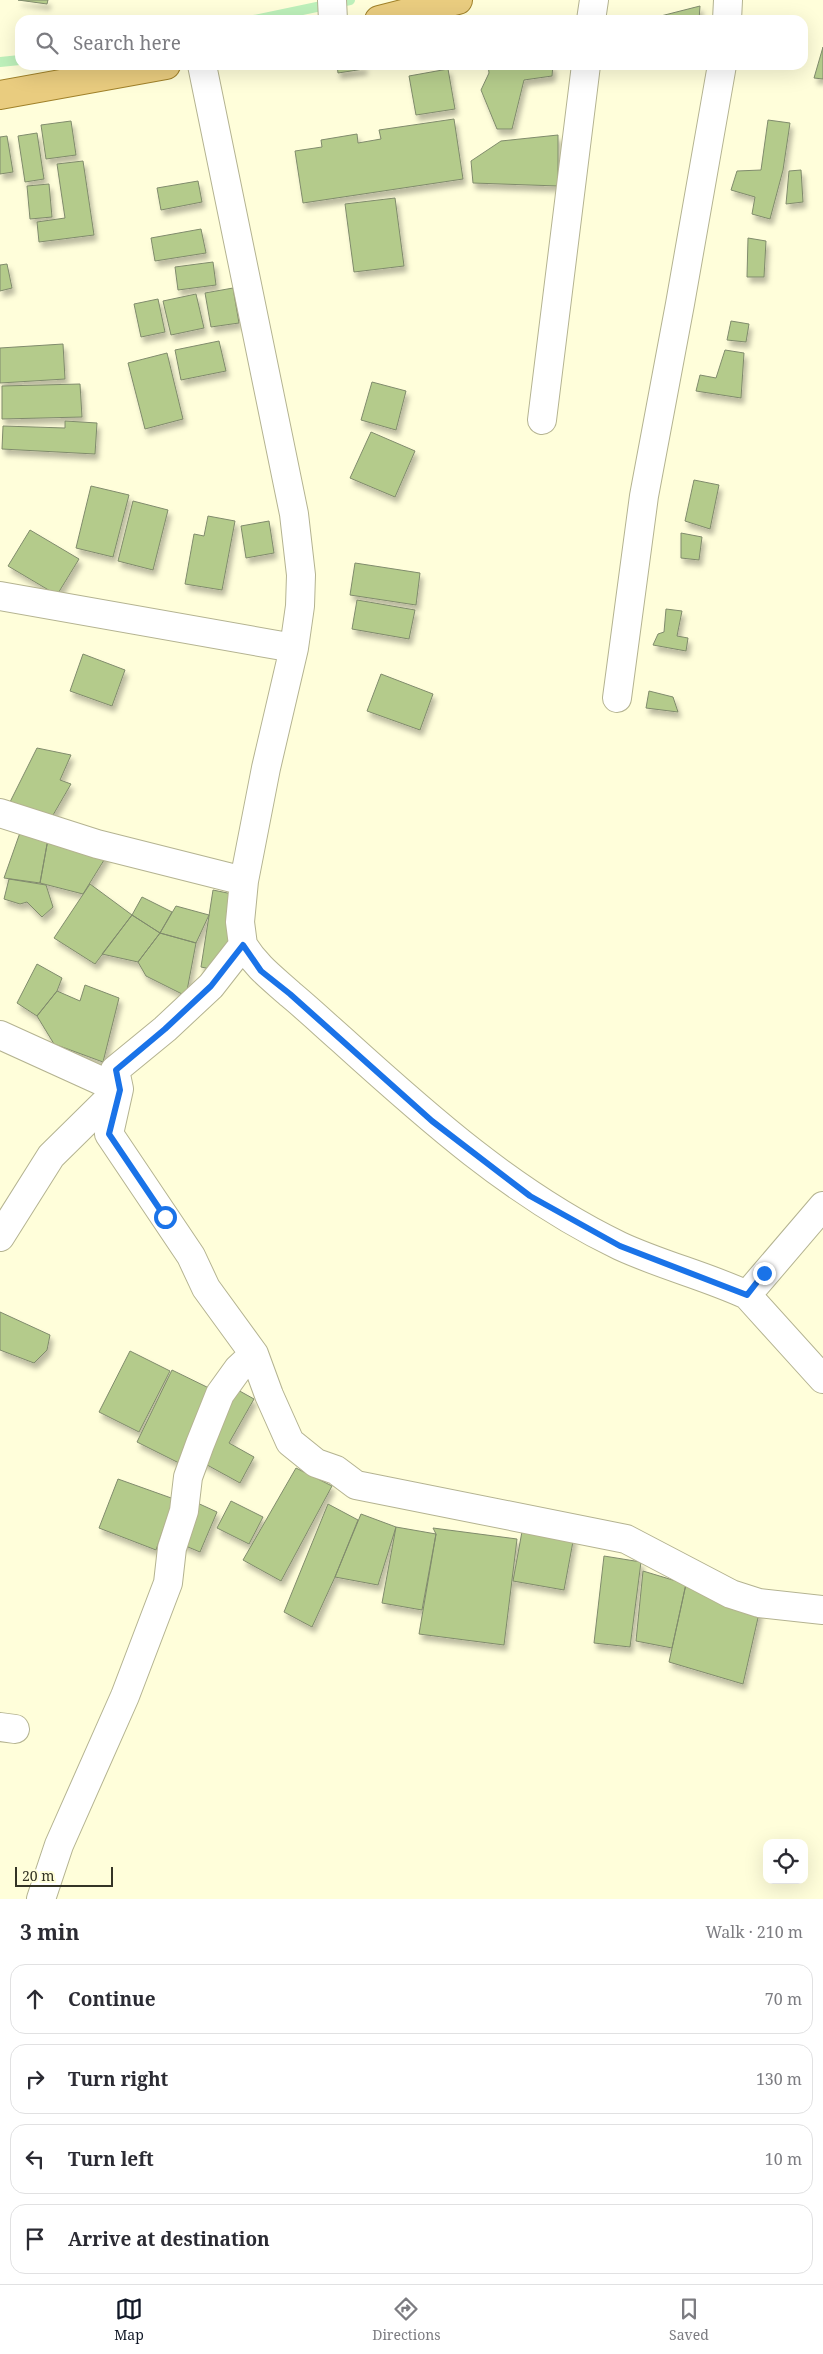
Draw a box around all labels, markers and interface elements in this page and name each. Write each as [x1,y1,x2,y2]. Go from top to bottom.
search box [15,15,808,70]
icon: search [33,29,61,57]
text: Search here [73,30,181,56]
route start [154,1206,177,1229]
route end [753,1262,776,1285]
map controls [763,1839,808,1884]
button: locate [763,1839,808,1884]
scale bar [15,1864,112,1887]
text: 20 m [22,1866,55,1885]
text: 3 min [20,1918,79,1946]
text: Walk · 210 m [706,1921,803,1943]
icon: ahead [21,1985,49,2013]
text: Continue [68,1986,156,2012]
text: 70 m [765,1988,802,2010]
icon: right [21,2065,49,2093]
text: Turn right [68,2066,168,2092]
text: 130 m [756,2068,802,2090]
icon: left [21,2145,49,2173]
text: Turn left [68,2146,154,2172]
text: 10 m [765,2148,802,2170]
icon: arrive [21,2225,49,2253]
text: Arrive at destination [68,2226,270,2252]
tab: Map [114,2295,144,2344]
tab: Directions [372,2295,441,2344]
tab: Saved [669,2295,709,2344]

